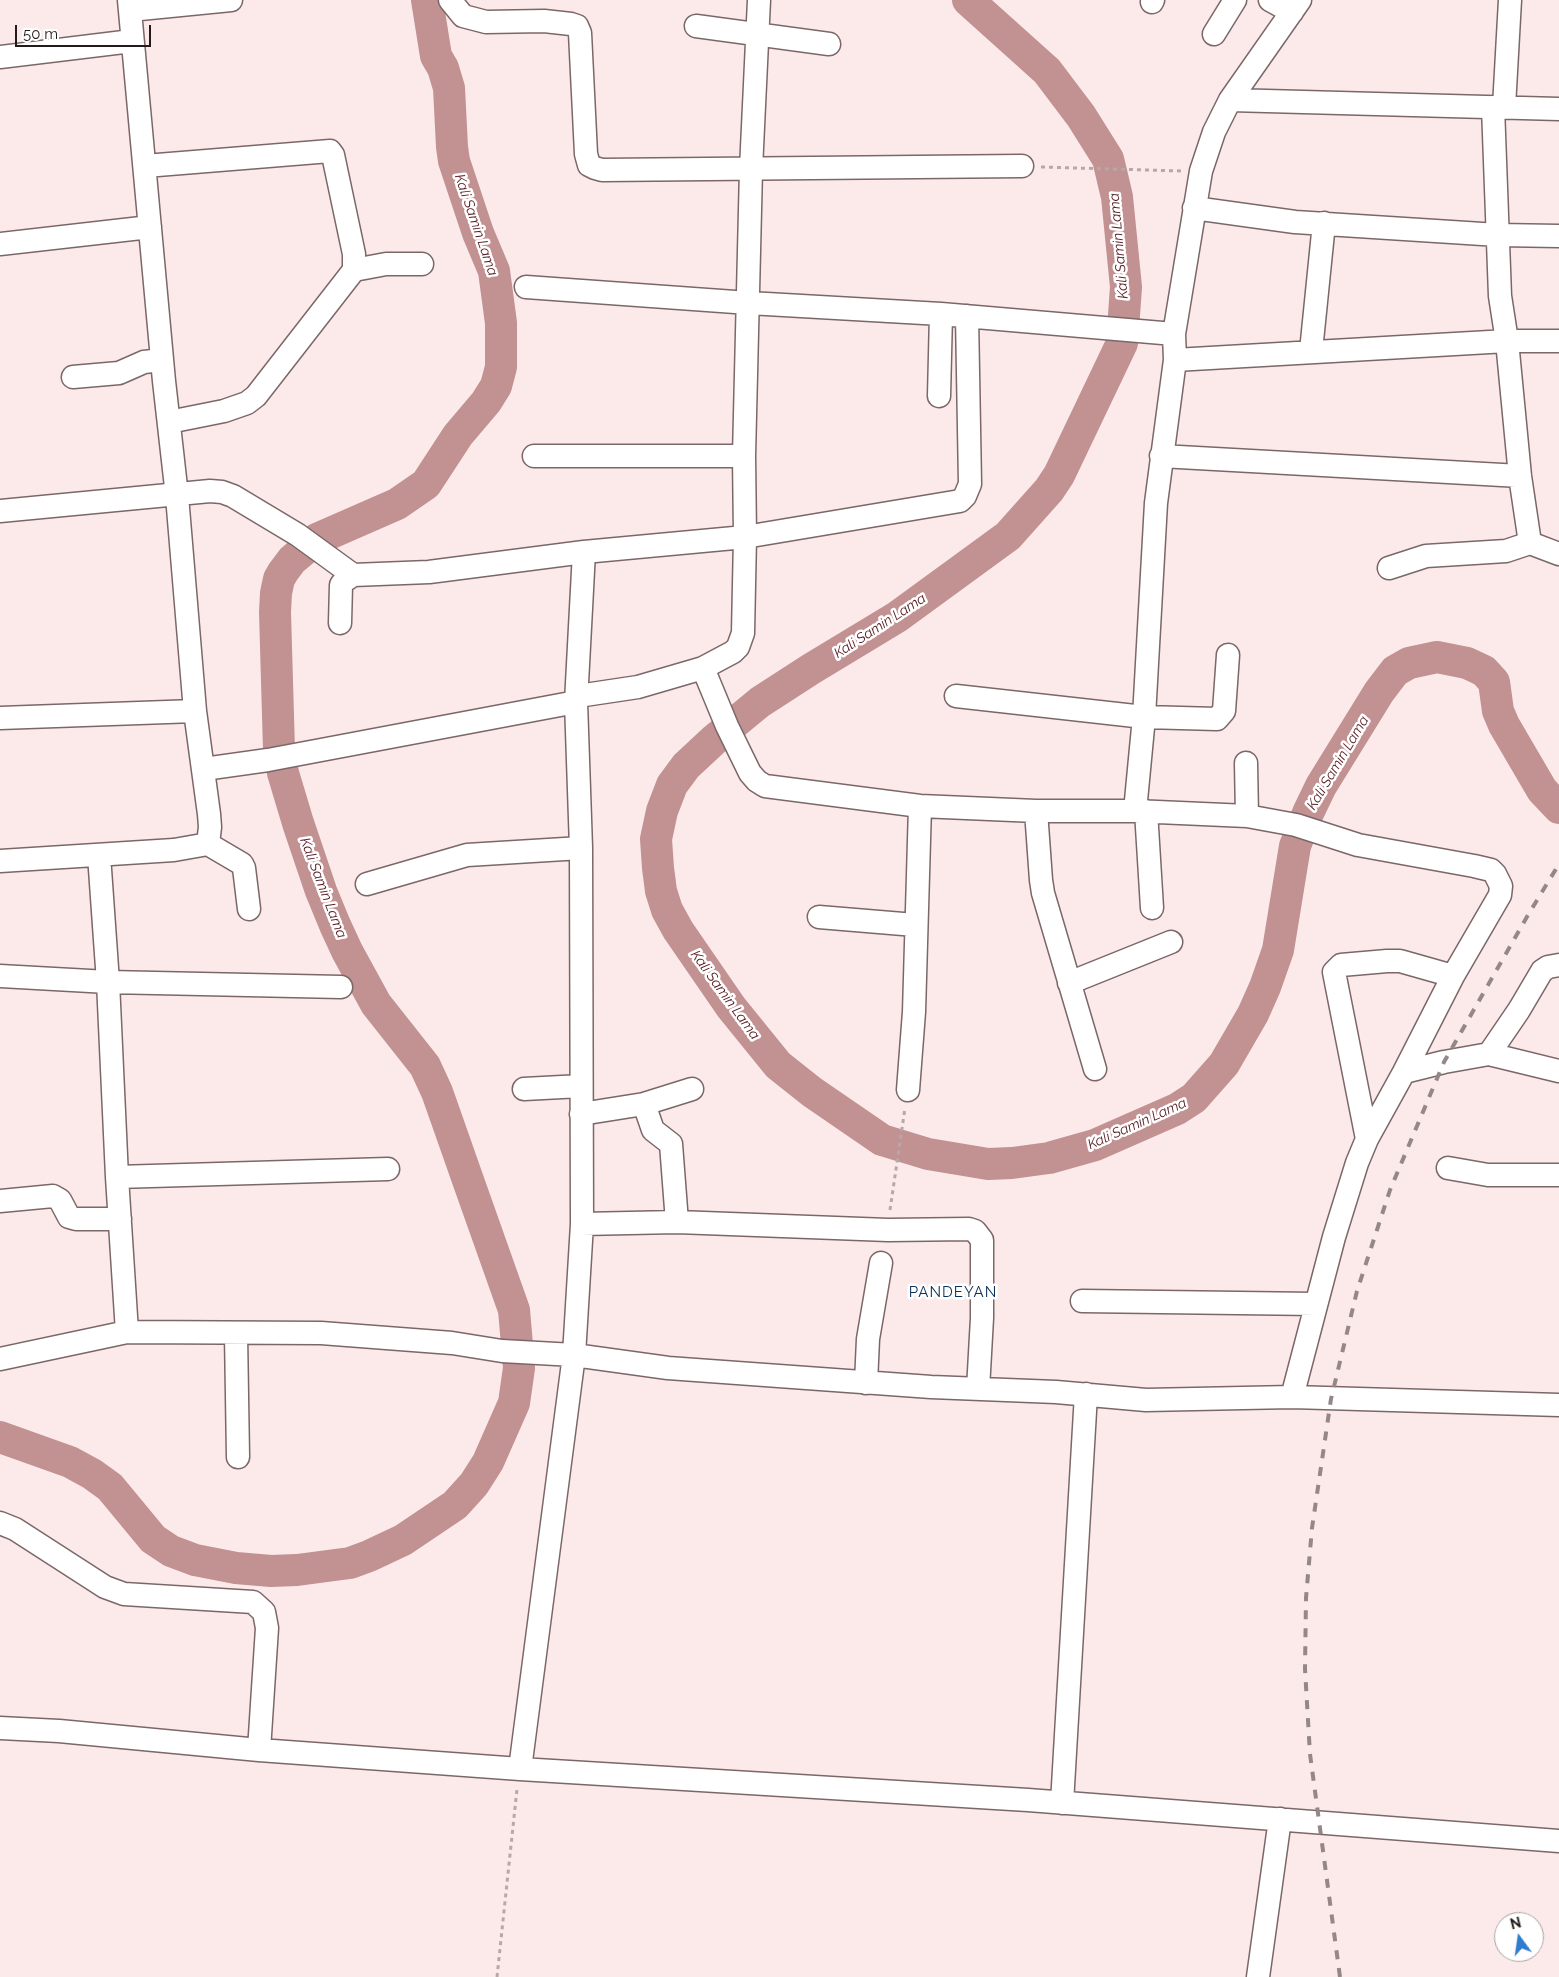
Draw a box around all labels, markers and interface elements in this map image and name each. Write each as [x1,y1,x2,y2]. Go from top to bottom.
scale bar [18,15,154,47]
text: 50 m [23,25,58,43]
water label: Kali Samin Lama [451,172,501,278]
water label: Kali Samin Lama [1106,192,1132,300]
water label: Kali Samin Lama [831,590,929,662]
water label: Kali Samin Lama [1303,713,1373,813]
water label: Kali Samin Lama [296,835,350,941]
water label: Kali Samin Lama [687,947,763,1043]
water label: Kali Samin Lama [1085,1095,1189,1153]
district label: PANDEYAN [908,1283,998,1301]
north arrow [1494,1912,1544,1962]
text: N [1508,1914,1523,1932]

